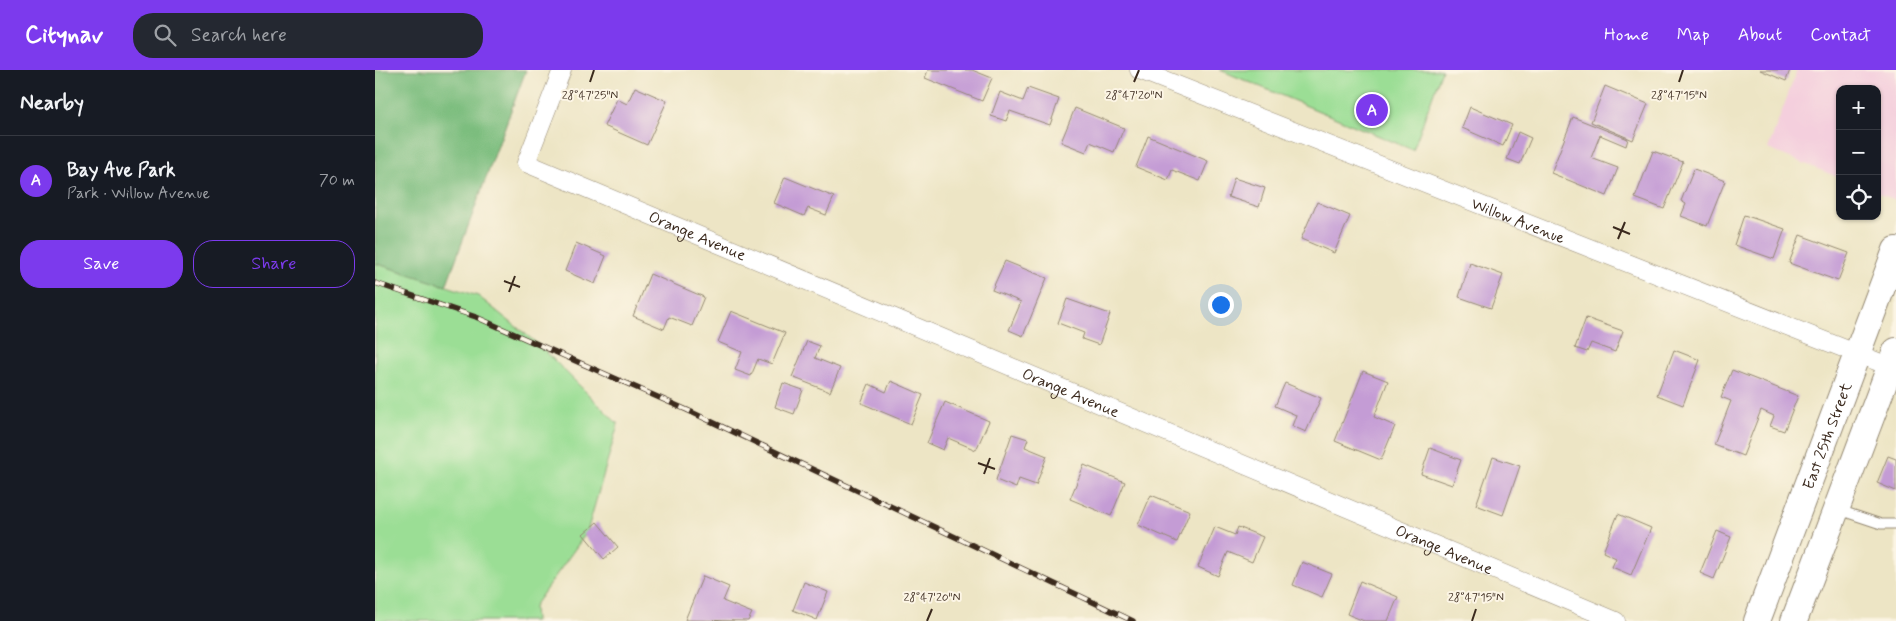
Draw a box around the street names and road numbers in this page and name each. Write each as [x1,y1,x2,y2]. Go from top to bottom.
street label: Willow Avenue [1468,193,1568,249]
street label: Orange Avenue [645,207,749,266]
street label: Orange Avenue [1019,364,1122,423]
street label: East 25th Street [1798,379,1858,493]
street label: Orange Avenue [1392,521,1496,580]

